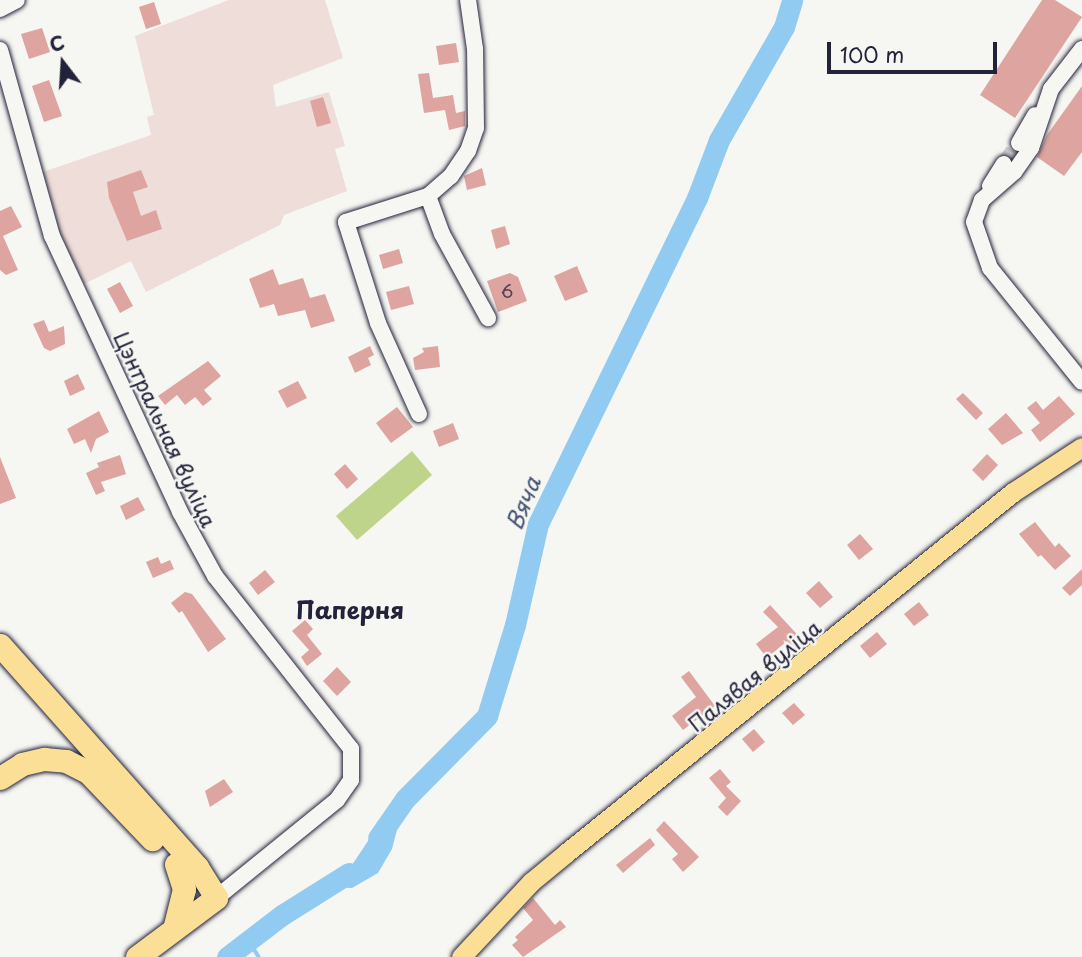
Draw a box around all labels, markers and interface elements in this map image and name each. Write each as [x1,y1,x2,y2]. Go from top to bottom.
text: С [46,27,68,58]
north arrow [28,28,98,98]
scale bar [830,28,1000,72]
text: 100 m [840,38,904,70]
house number: 6 [501,280,513,302]
street label: Цэнтральная вуліца [110,327,222,531]
water label: Вяча [500,472,546,534]
district label: Паперня [296,596,404,624]
street label: Палявая вуліца [682,614,826,736]

